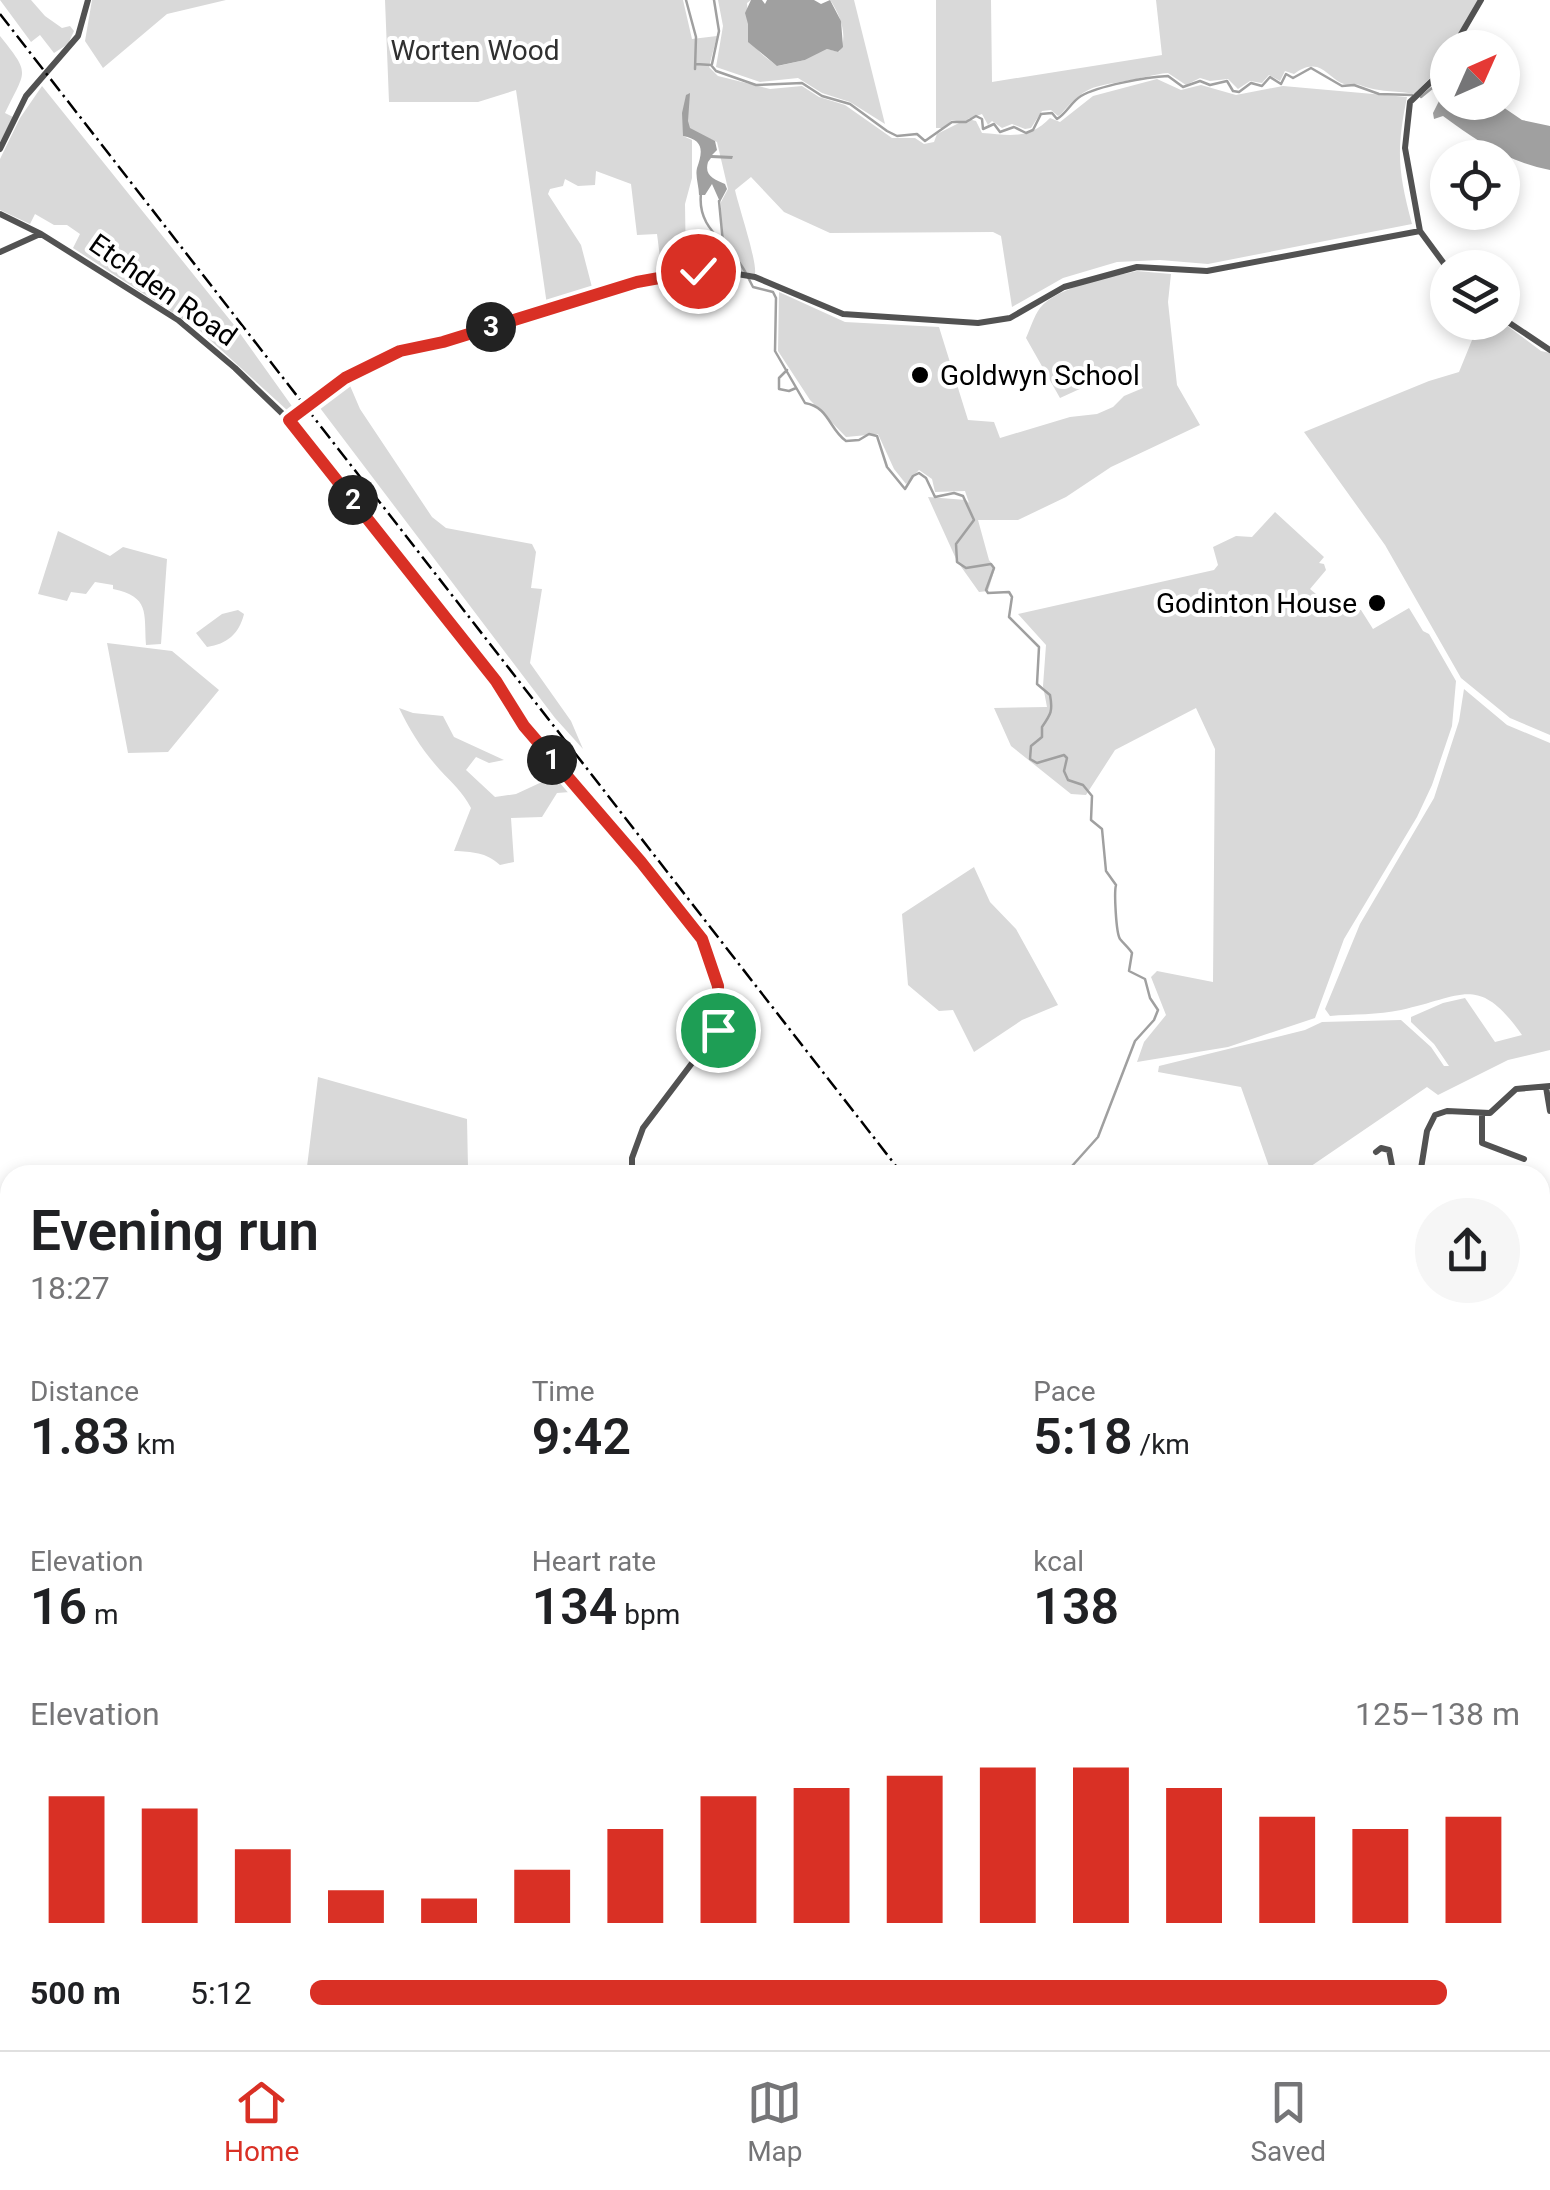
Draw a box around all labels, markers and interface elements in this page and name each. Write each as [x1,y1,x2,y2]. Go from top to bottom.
north arrow [1430,30,1520,120]
map controls [1430,30,1520,340]
park label: Worten Wood [390,34,560,67]
button: locate [1430,140,1520,230]
street label: Etchden Road [83,227,243,353]
pin [656,229,741,314]
icon: check [671,244,726,299]
button: layers [1430,250,1520,340]
pin: 3 [466,302,516,352]
text: 3 [483,310,499,343]
place label: Goldwyn School [940,359,1140,392]
marker: Goldwyn School [909,364,931,386]
pin: 2 [328,475,378,525]
text: 2 [345,483,361,516]
place label: Godinton House [1156,587,1357,620]
marker: Godinton House [1366,592,1388,614]
pin: 1 [527,735,577,785]
text: 1 [544,743,560,776]
pin [676,988,761,1073]
icon: arrive [691,1003,746,1058]
button: share [1415,1198,1520,1303]
text: Evening run [30,1199,319,1263]
text: 18:27 [30,1269,110,1307]
text: Distance [30,1375,139,1408]
text: Time [532,1375,595,1408]
text: Pace [1033,1375,1096,1408]
text: 1.83 [30,1408,130,1466]
text: 9:42 [532,1408,631,1466]
text: 5:18 [1033,1408,1133,1466]
text: km [130,1428,176,1461]
text: /km [1133,1428,1190,1461]
text: Elevation [30,1545,143,1578]
text: Heart rate [532,1545,656,1578]
text: kcal [1033,1545,1084,1578]
text: 16 [30,1578,87,1636]
text: 134 [532,1578,617,1636]
text: 138 [1033,1578,1119,1636]
text: m [87,1598,119,1631]
text: bpm [617,1598,680,1631]
text: Elevation [30,1695,160,1733]
text: 125–138 m [1355,1695,1520,1733]
text: 500 m [30,1974,121,2012]
text: 5:12 [190,1974,252,2012]
tab: Home [224,2075,299,2168]
tab: Map [747,2075,803,2168]
tab: Saved [1250,2075,1326,2168]

